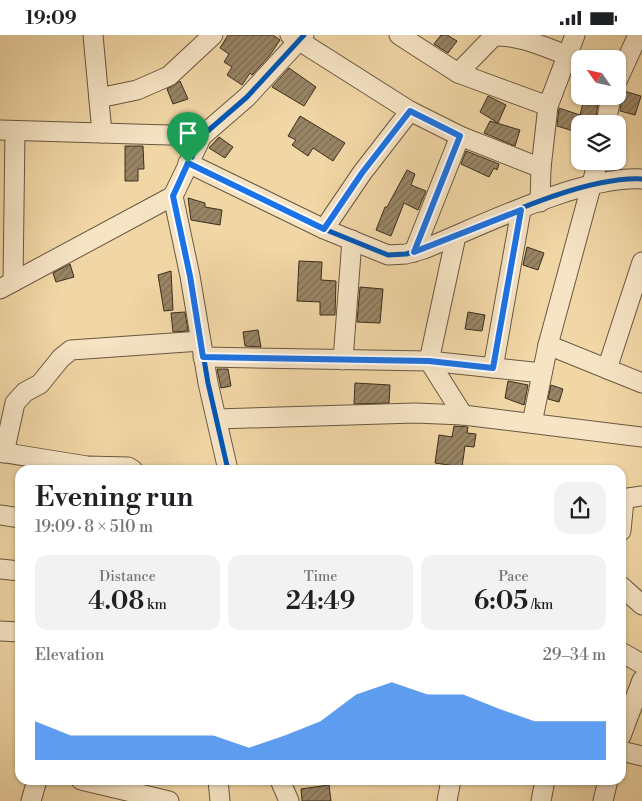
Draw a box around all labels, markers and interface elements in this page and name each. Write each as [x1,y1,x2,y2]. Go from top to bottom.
text: 19:09 [25,6,77,30]
north arrow [571,50,626,105]
map controls [571,50,626,170]
pin [167,112,209,163]
button: layers [571,115,626,170]
icon: arrive [174,119,202,147]
text: Evening run [35,480,194,515]
button: share [554,482,606,534]
text: 19:09 · 8 × 510 m [35,517,153,537]
text: Distance [99,568,156,586]
text: Time [304,568,337,586]
text: Pace [498,568,529,586]
text: 4.08 [88,586,144,617]
text: 24:49 [286,586,355,617]
text: 6:05 [474,586,528,617]
text: km [144,596,167,614]
text: /km [528,596,553,614]
text: Elevation [35,645,104,665]
text: 29–34 m [543,645,606,665]

